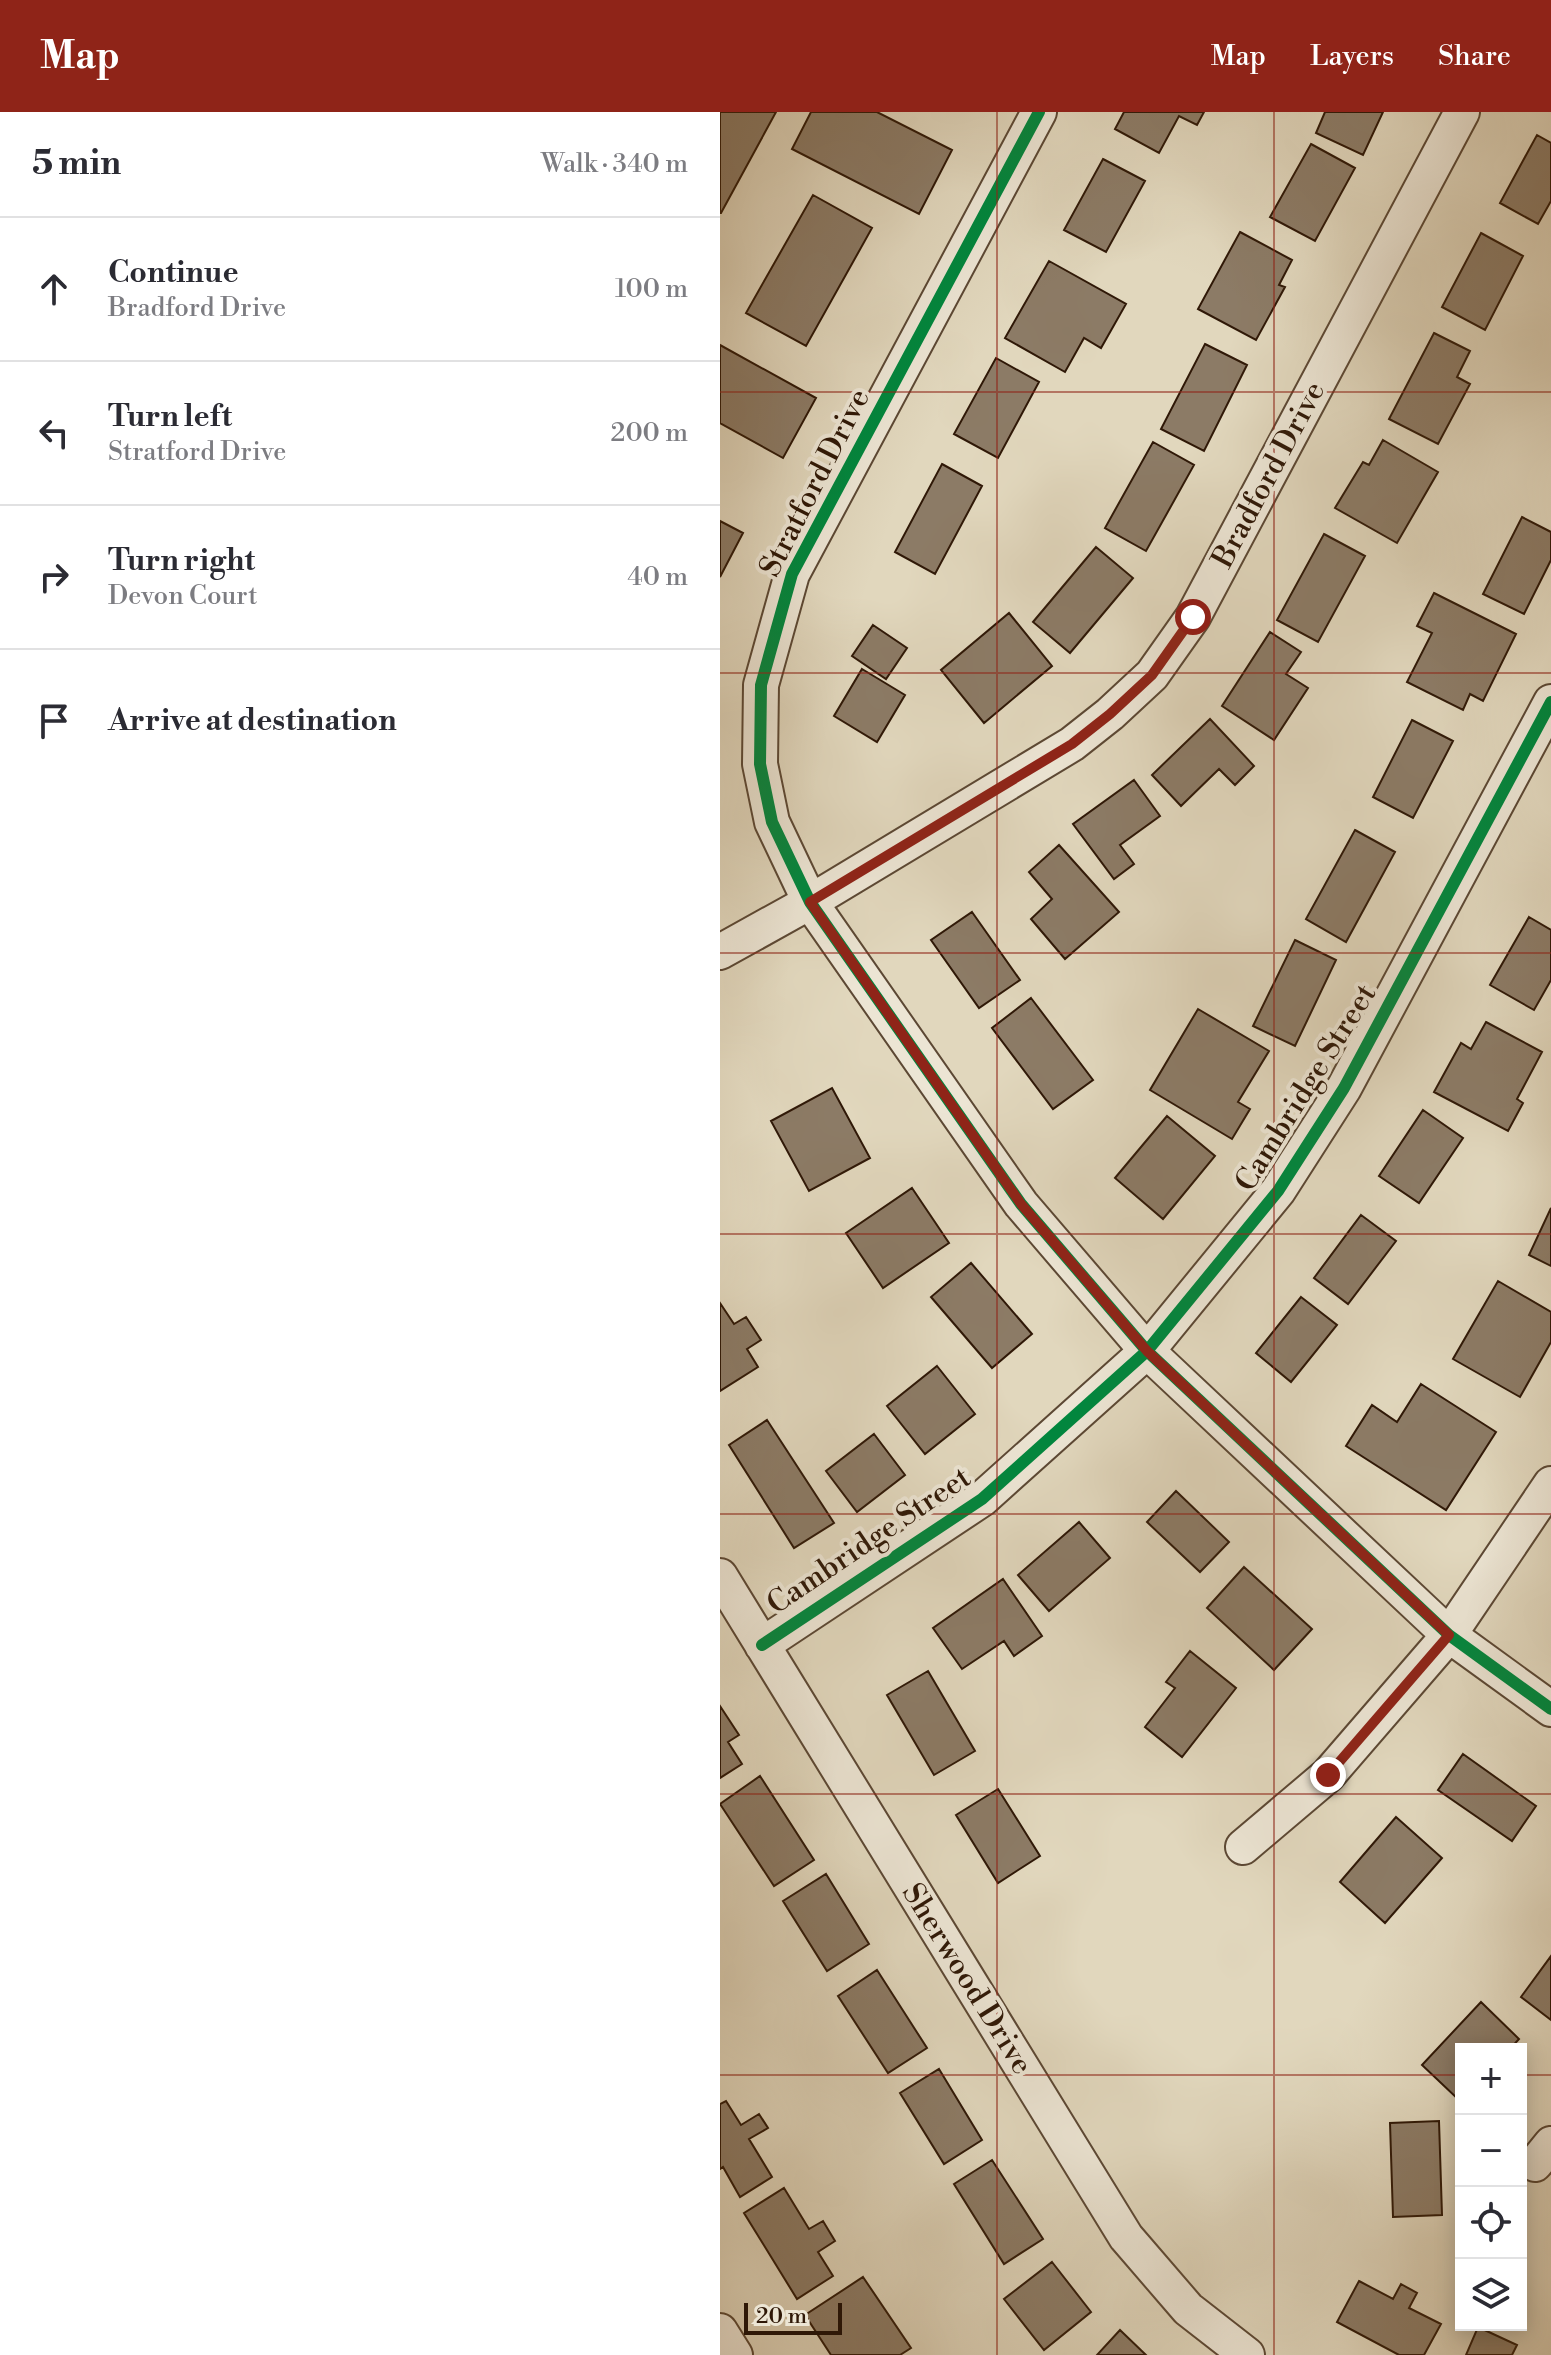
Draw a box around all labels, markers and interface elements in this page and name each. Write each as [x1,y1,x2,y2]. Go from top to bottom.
text: Map [40,33,120,80]
text: Map [1211,39,1266,74]
text: Layers [1310,39,1394,74]
text: Share [1438,39,1511,74]
text: 5 min [32,143,121,185]
text: Walk · 340 m [541,148,688,180]
text: Continue [108,254,239,292]
icon: ahead [32,267,76,311]
text: 100 m [615,273,688,305]
text: Bradford Drive [108,292,286,324]
street label: Bradford Drive [1203,375,1334,576]
street label: Stratford Drive [751,383,879,583]
text: Turn left [108,398,232,436]
icon: left [32,411,76,455]
text: 200 m [611,417,688,449]
text: Stratford Drive [108,436,286,468]
text: Turn right [108,542,255,580]
icon: right [32,555,76,599]
text: 40 m [627,561,688,593]
text: Devon Court [108,580,257,612]
route start [1175,599,1211,635]
icon: arrive [32,699,76,743]
text: Arrive at destination [108,702,397,740]
street label: Cambridge Street [1227,977,1385,1199]
street label: Cambridge Street [760,1459,978,1623]
route end [1310,1757,1346,1793]
street label: Sherwood Drive [893,1876,1041,2082]
map controls [1455,2043,1527,2331]
button: + [1455,2043,1527,2115]
button: − [1455,2115,1527,2187]
button: locate [1455,2187,1527,2259]
button: layers [1455,2259,1527,2331]
scale bar [744,2299,842,2335]
text: 20 m [756,2303,807,2330]

